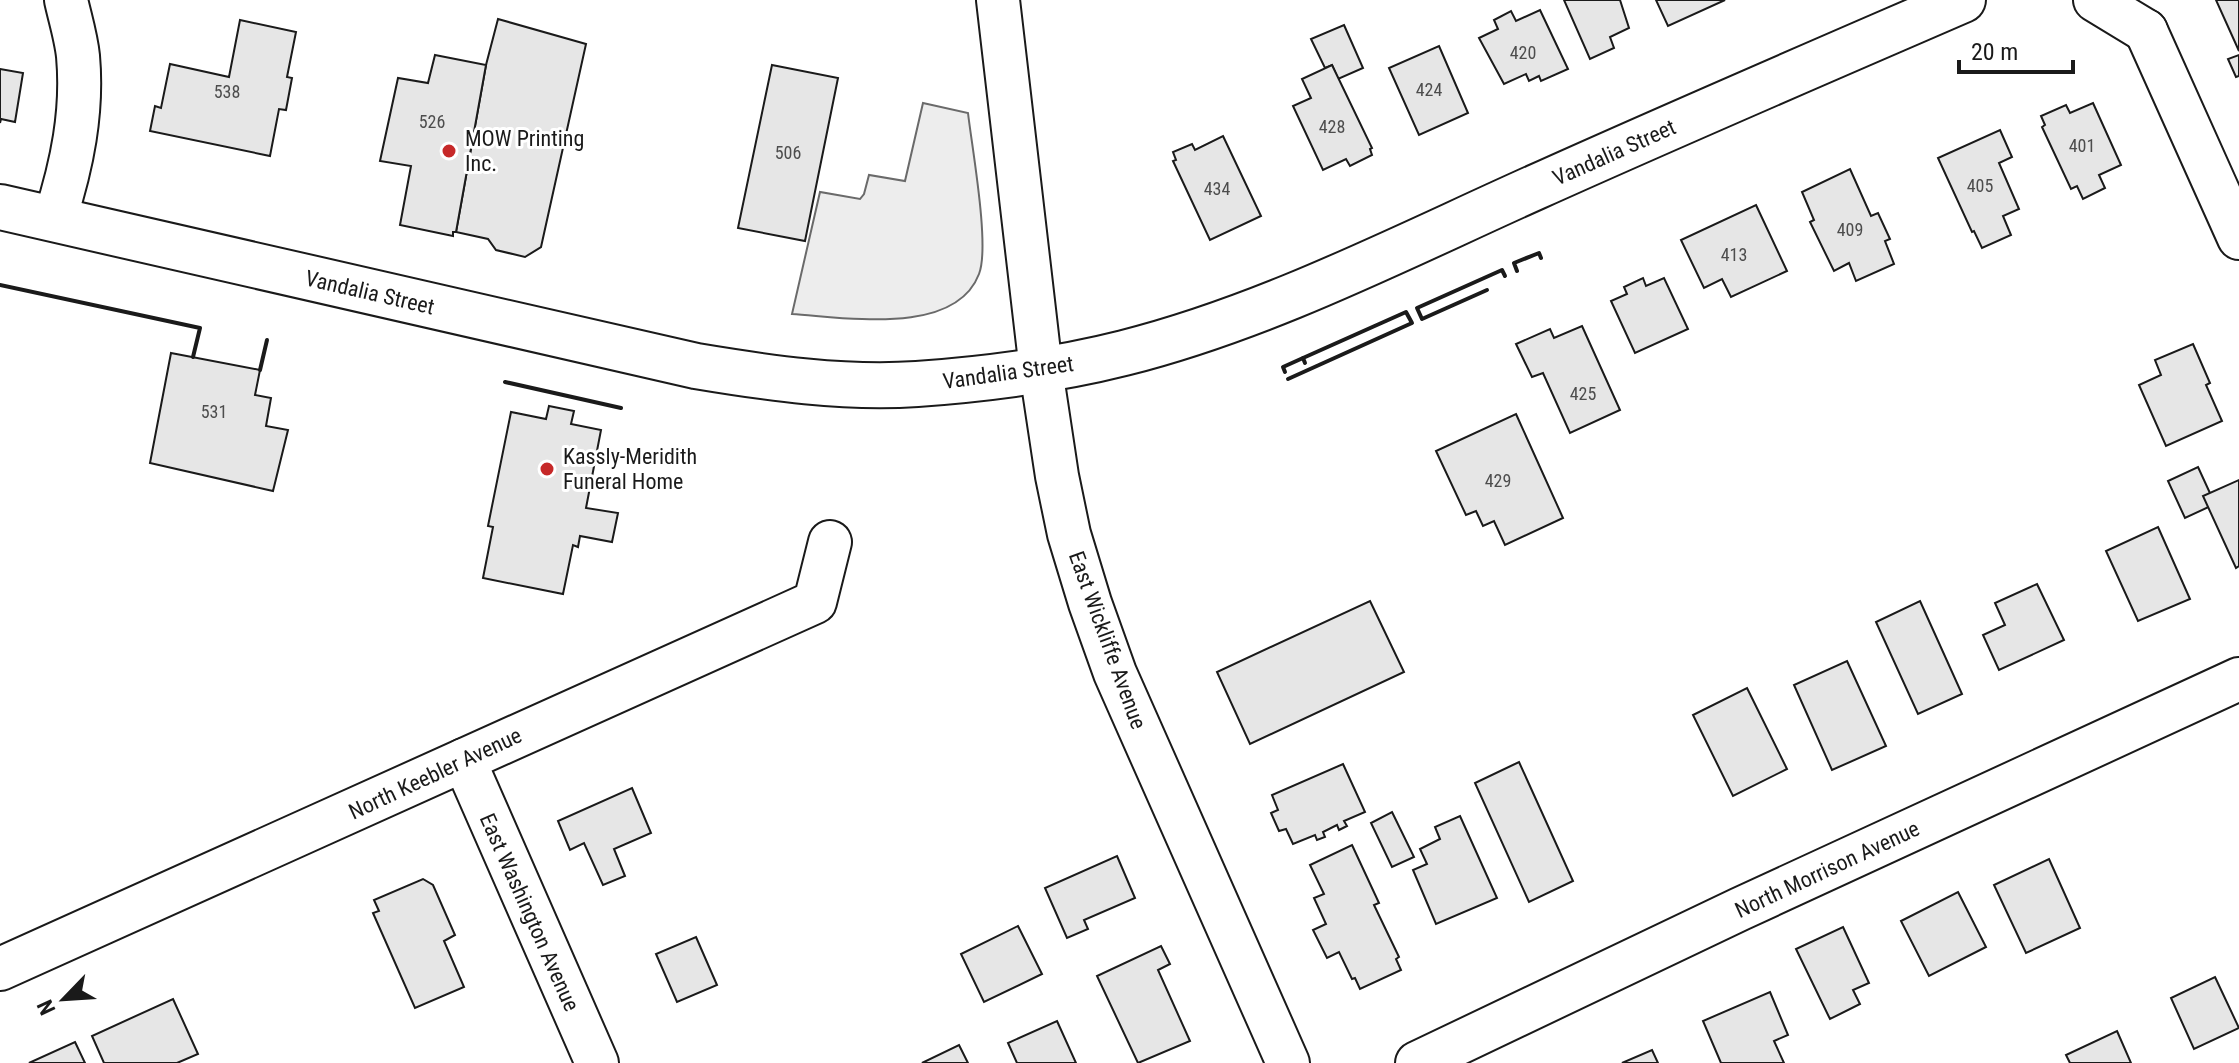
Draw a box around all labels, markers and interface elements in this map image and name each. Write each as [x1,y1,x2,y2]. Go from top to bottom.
scale bar [1959,24,2073,74]
text: 20 m [1971,38,2018,66]
house number: 420 [1510,42,1536,63]
house number: 424 [1416,79,1442,100]
house number: 538 [214,81,240,102]
house number: 526 [419,111,445,132]
street label: Vandalia Street [1549,114,1679,191]
house number: 428 [1319,116,1345,137]
place label: MOW Printing Inc. [465,126,584,176]
house number: 401 [2069,135,2095,156]
marker: MOW Printing Inc. [440,142,458,160]
house number: 506 [775,142,801,163]
house number: 405 [1967,175,1993,196]
house number: 434 [1204,178,1230,199]
house number: 409 [1837,219,1863,240]
house number: 413 [1721,244,1747,265]
street label: Vandalia Street [303,265,437,319]
street label: Vandalia Street [941,351,1075,394]
house number: 425 [1570,383,1596,404]
house number: 531 [201,401,227,422]
place label: Kassly-Meridith Funeral Home [563,444,697,494]
marker: Kassly-Meridith Funeral Home [538,460,556,478]
house number: 429 [1485,470,1511,491]
street label: East Wickliffe Avenue [1064,548,1151,733]
street label: North Keebler Avenue [345,722,526,824]
street label: East Washington Avenue [475,810,584,1015]
street label: North Morrison Avenue [1731,816,1923,923]
north arrow [24,959,104,1039]
text: N [32,996,61,1019]

